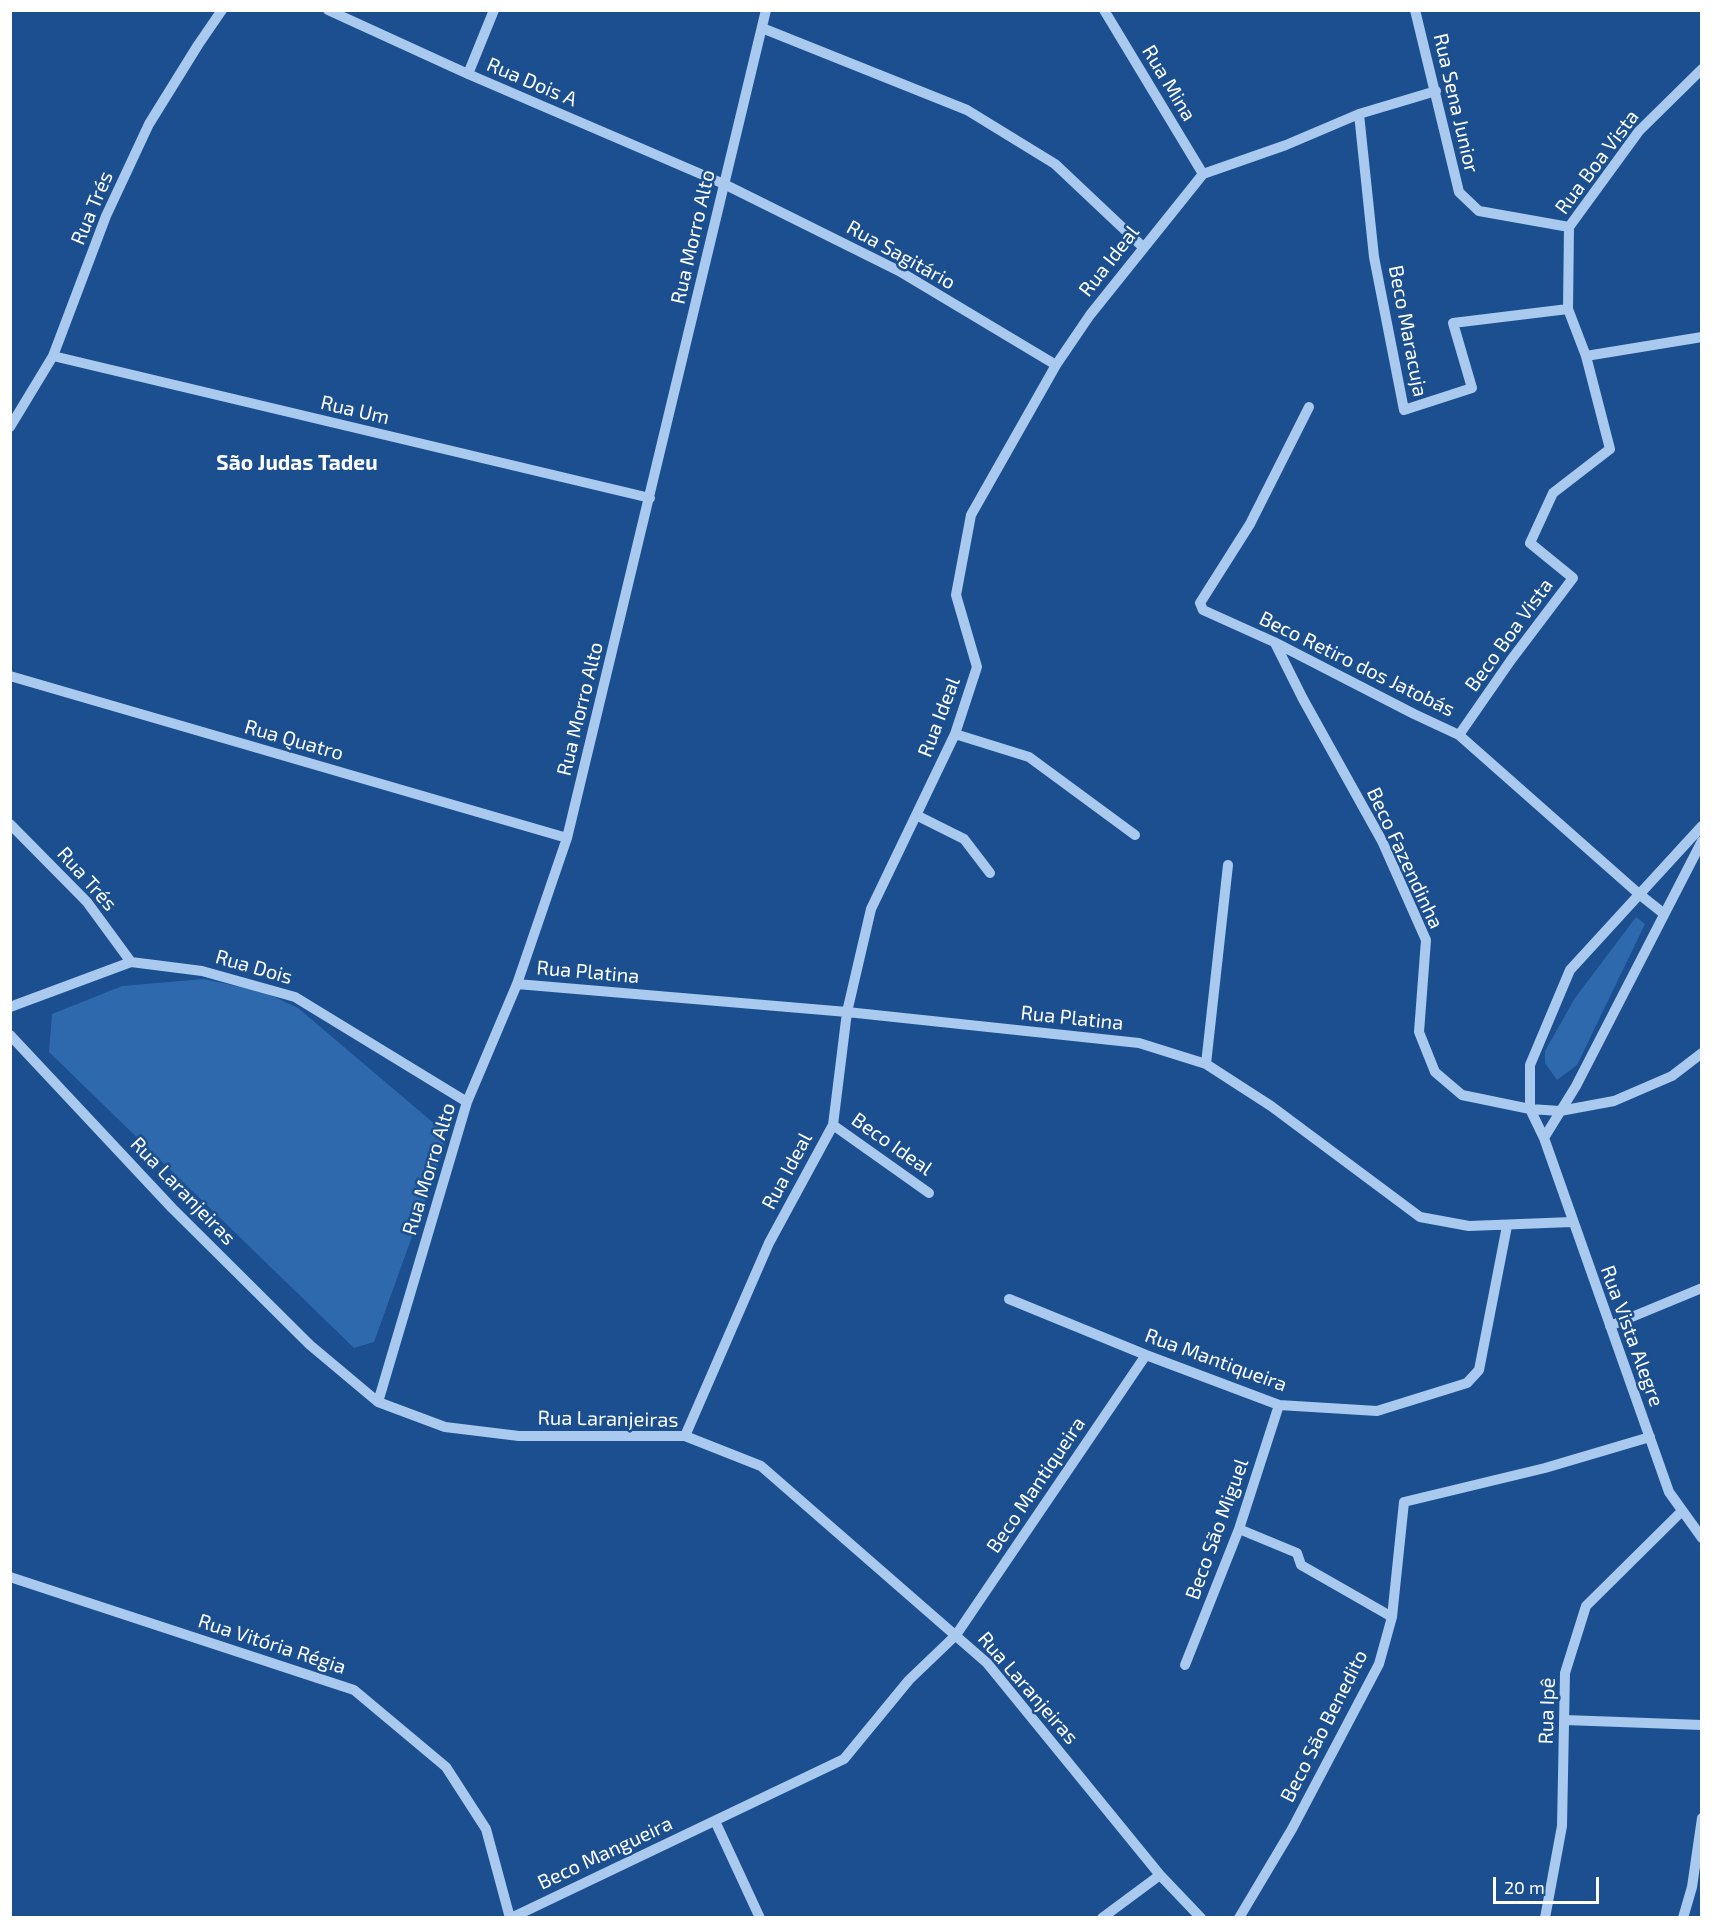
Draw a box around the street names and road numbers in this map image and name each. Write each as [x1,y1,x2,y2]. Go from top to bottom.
street label: Rua Sena Junior [1428,31,1484,175]
street label: Rua Mina [1137,41,1201,125]
street label: Rua Dois A [483,52,581,112]
street label: Rua Boa Vista [1550,105,1644,219]
street label: Rua Trés [66,168,118,248]
street label: Rua Morro Alto [666,168,720,306]
street label: Rua Sagitário [843,215,959,295]
street label: Rua Ideal [1074,221,1144,301]
street label: Beco Maracuja [1384,263,1432,399]
street label: Rua Um [318,390,392,430]
street label: Beco Boa Vista [1460,574,1558,696]
street label: Beco Retiro dos Jatobás [1255,606,1459,722]
street label: Rua Morro Alto [552,640,608,778]
street label: Rua Ideal [913,674,965,760]
street label: Rua Quatro [242,714,346,766]
street label: Beco Fazendinha [1362,784,1448,932]
street label: Rua Trés [52,842,122,916]
street label: Rua Dois [213,945,295,989]
street label: Rua Platina [536,956,640,988]
street label: Rua Platina [1019,1001,1125,1035]
street label: Rua Morro Alto [398,1100,460,1238]
street label: Beco Ideal [847,1108,937,1180]
street label: Rua Ideal [757,1128,817,1214]
street label: Rua Laranjeiras [125,1132,241,1250]
street label: Rua Vista Alegre [1595,1262,1669,1410]
street label: Rua Mantiqueira [1142,1323,1290,1397]
street label: Rua Laranjeiras [537,1406,679,1432]
street label: Beco Mantiqueira [982,1412,1090,1558]
street label: Beco São Miguel [1180,1455,1254,1603]
street label: Rua Vitória Régia [195,1609,349,1679]
street label: Rua Laranjeiras [973,1627,1083,1749]
street label: Beco São Benedito [1275,1646,1373,1806]
street label: Rua Ipê [1534,1677,1560,1745]
street label: Beco Mangueira [534,1811,676,1895]

